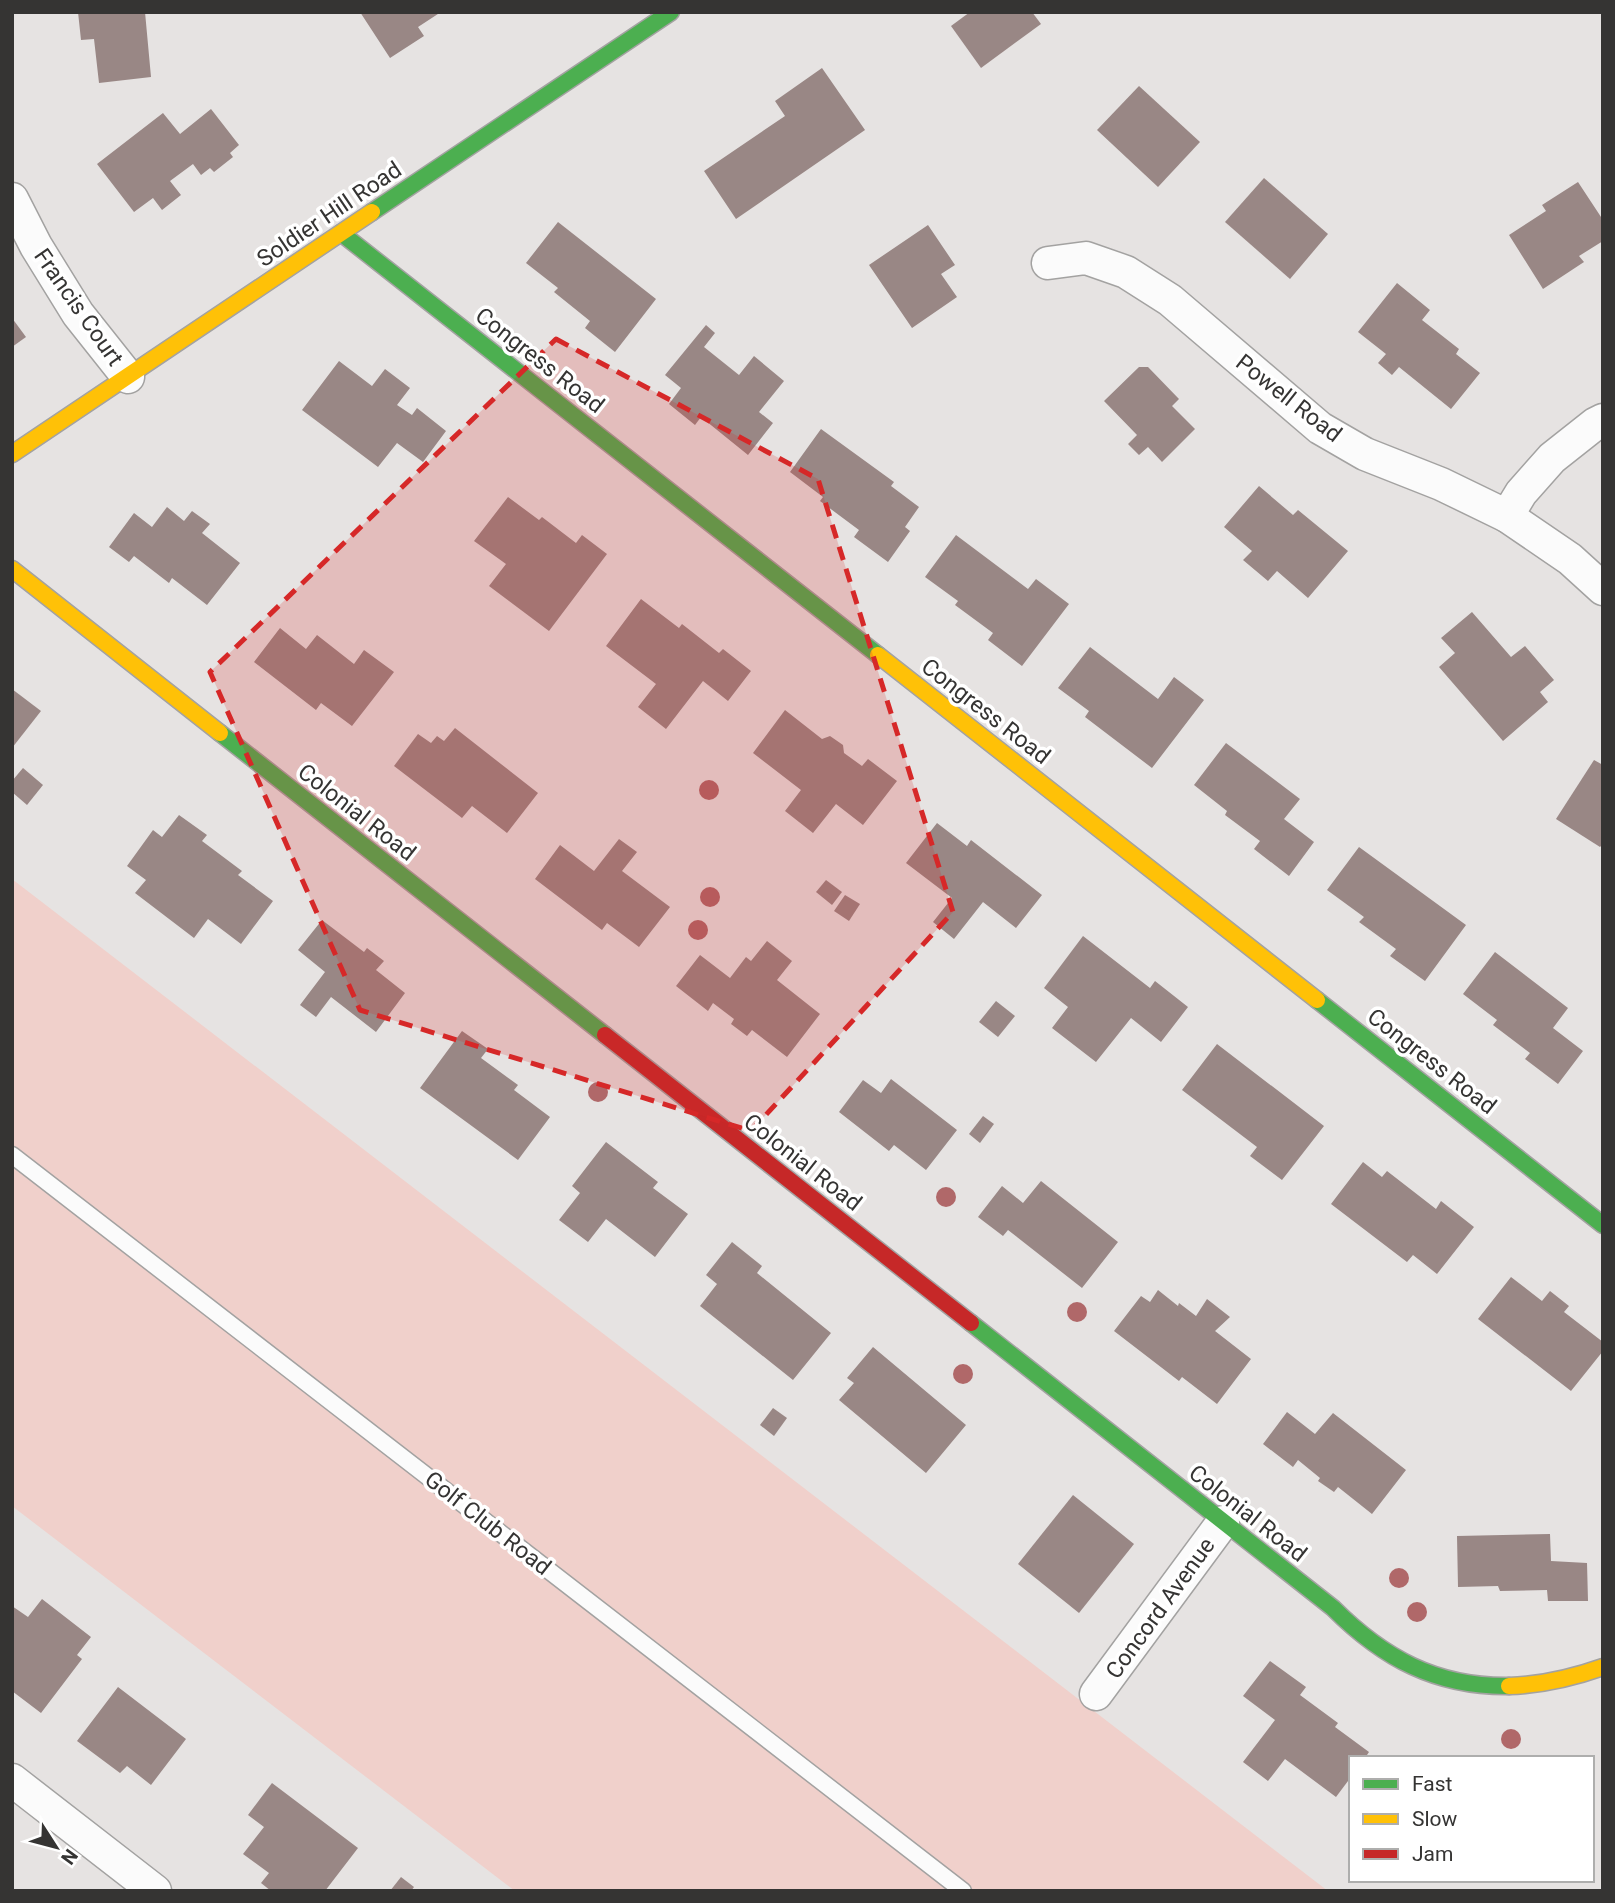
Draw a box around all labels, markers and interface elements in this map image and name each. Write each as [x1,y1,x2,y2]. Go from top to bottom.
street label: Soldier Hill Road [252,156,407,273]
street label: Francis Court [28,243,129,371]
street label: Congress Road [470,302,609,419]
street label: Powell Road [1230,349,1347,448]
street label: Congress Road [916,653,1055,770]
street label: Colonial Road [293,758,421,867]
street label: Congress Road [1362,1003,1501,1120]
street label: Colonial Road [739,1108,867,1217]
street label: Colonial Road [1184,1459,1312,1568]
street label: Golf Club Road [419,1466,556,1581]
street label: Concord Avenue [1100,1533,1221,1684]
legend [1349,1756,1594,1882]
text: Fast [1412,1772,1453,1796]
text: Slow [1412,1807,1458,1831]
north arrow [21,1812,91,1882]
text: Jam [1412,1842,1453,1866]
text: N [56,1845,83,1869]

